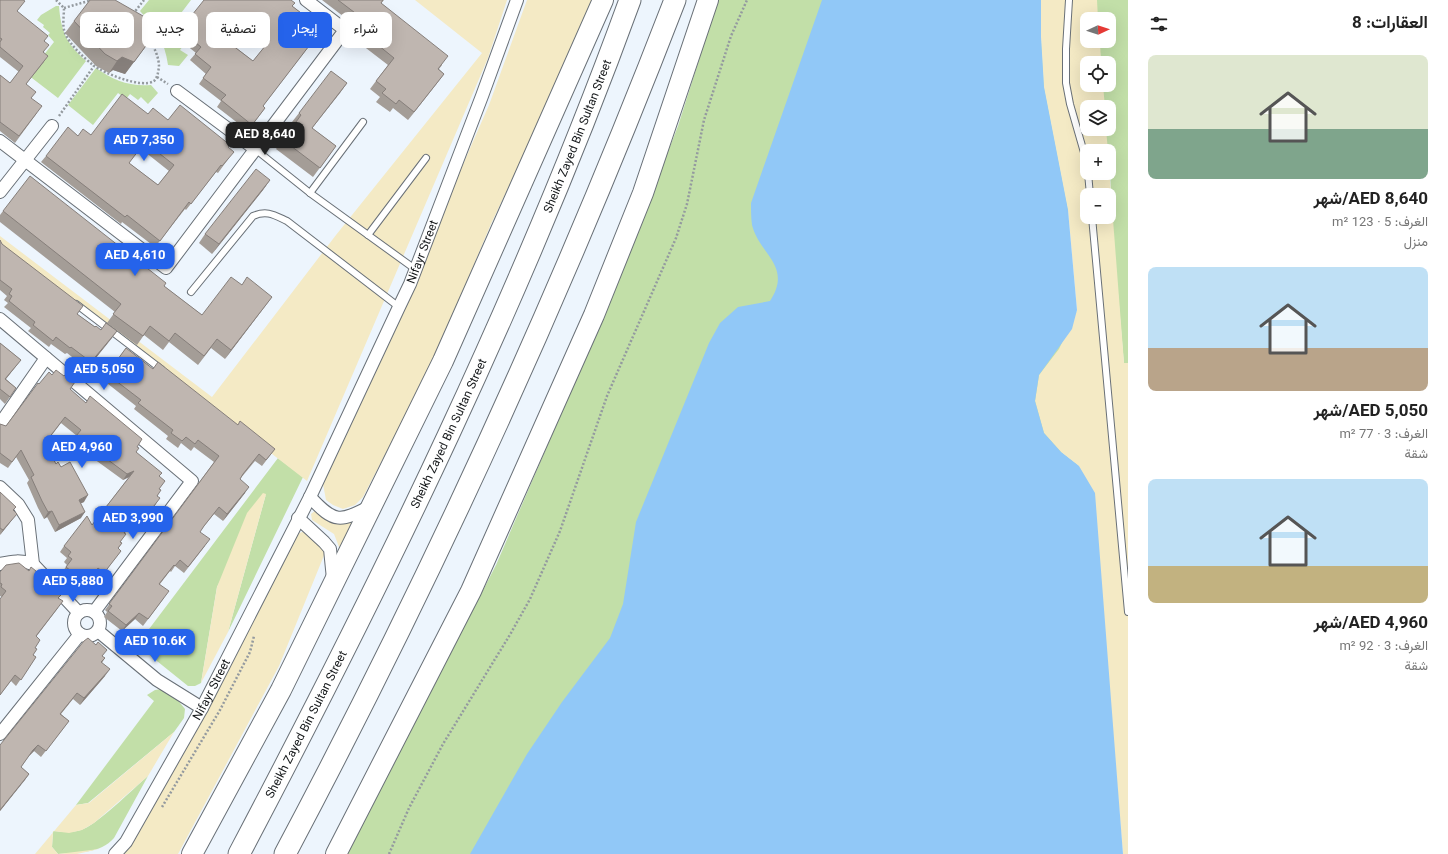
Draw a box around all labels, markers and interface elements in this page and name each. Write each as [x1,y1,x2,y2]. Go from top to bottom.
text: العقارات: 8 [1352,11,1428,37]
chip: شقة [80,12,134,48]
chip: جديد [142,12,198,48]
chip: تصفية [206,12,270,48]
chip: إيجار [278,12,332,48]
chip: شراء [340,12,392,48]
north arrow [1080,12,1116,48]
map controls [1080,12,1116,224]
icon: filters [1148,13,1170,35]
button: locate [1080,56,1116,92]
street label: Sheikh Zayed Bin Sultan Street [540,57,617,216]
icon: home [1252,81,1324,153]
button: layers [1080,100,1116,136]
pin: AED 8,640 [219,122,311,156]
text: AED 8,640 [235,125,295,145]
pin: AED 7,350 [98,128,190,162]
text: AED 7,350 [114,131,174,151]
button: + [1080,144,1116,180]
text: AED 8,640/شهر [1313,187,1428,213]
button: − [1080,188,1116,224]
text: الغرف: 5 · 123 m² [1332,213,1428,233]
street label: Nifayr Street [403,218,444,287]
text: منزل [1404,233,1428,253]
pin: AED 4,610 [89,243,181,277]
text: AED 4,610 [105,246,165,266]
icon: home [1252,293,1324,365]
street label: Sheikh Zayed Bin Sultan Street [407,356,492,512]
pin: AED 5,050 [58,357,150,391]
text: AED 5,050 [74,360,134,380]
text: AED 5,050/شهر [1313,399,1428,425]
text: الغرف: 3 · 77 m² [1339,425,1428,445]
pin: AED 4,960 [36,435,128,469]
text: AED 4,960 [52,438,112,458]
text: شقة [1405,445,1428,465]
icon: home [1252,505,1324,577]
pin: AED 3,990 [87,506,179,540]
text: AED 3,990 [103,509,163,529]
pin: AED 5,880 [27,569,119,603]
text: AED 5,880 [43,572,103,592]
text: AED 4,960/شهر [1313,611,1428,637]
pin: AED 10.6K [109,629,201,663]
text: AED 10.6K [124,632,186,652]
text: الغرف: 3 · 92 m² [1339,637,1428,657]
street label: Sheikh Zayed Bin Sultan Street [262,648,352,802]
street label: Nifayr Street [189,656,236,724]
text: شقة [1405,657,1428,677]

